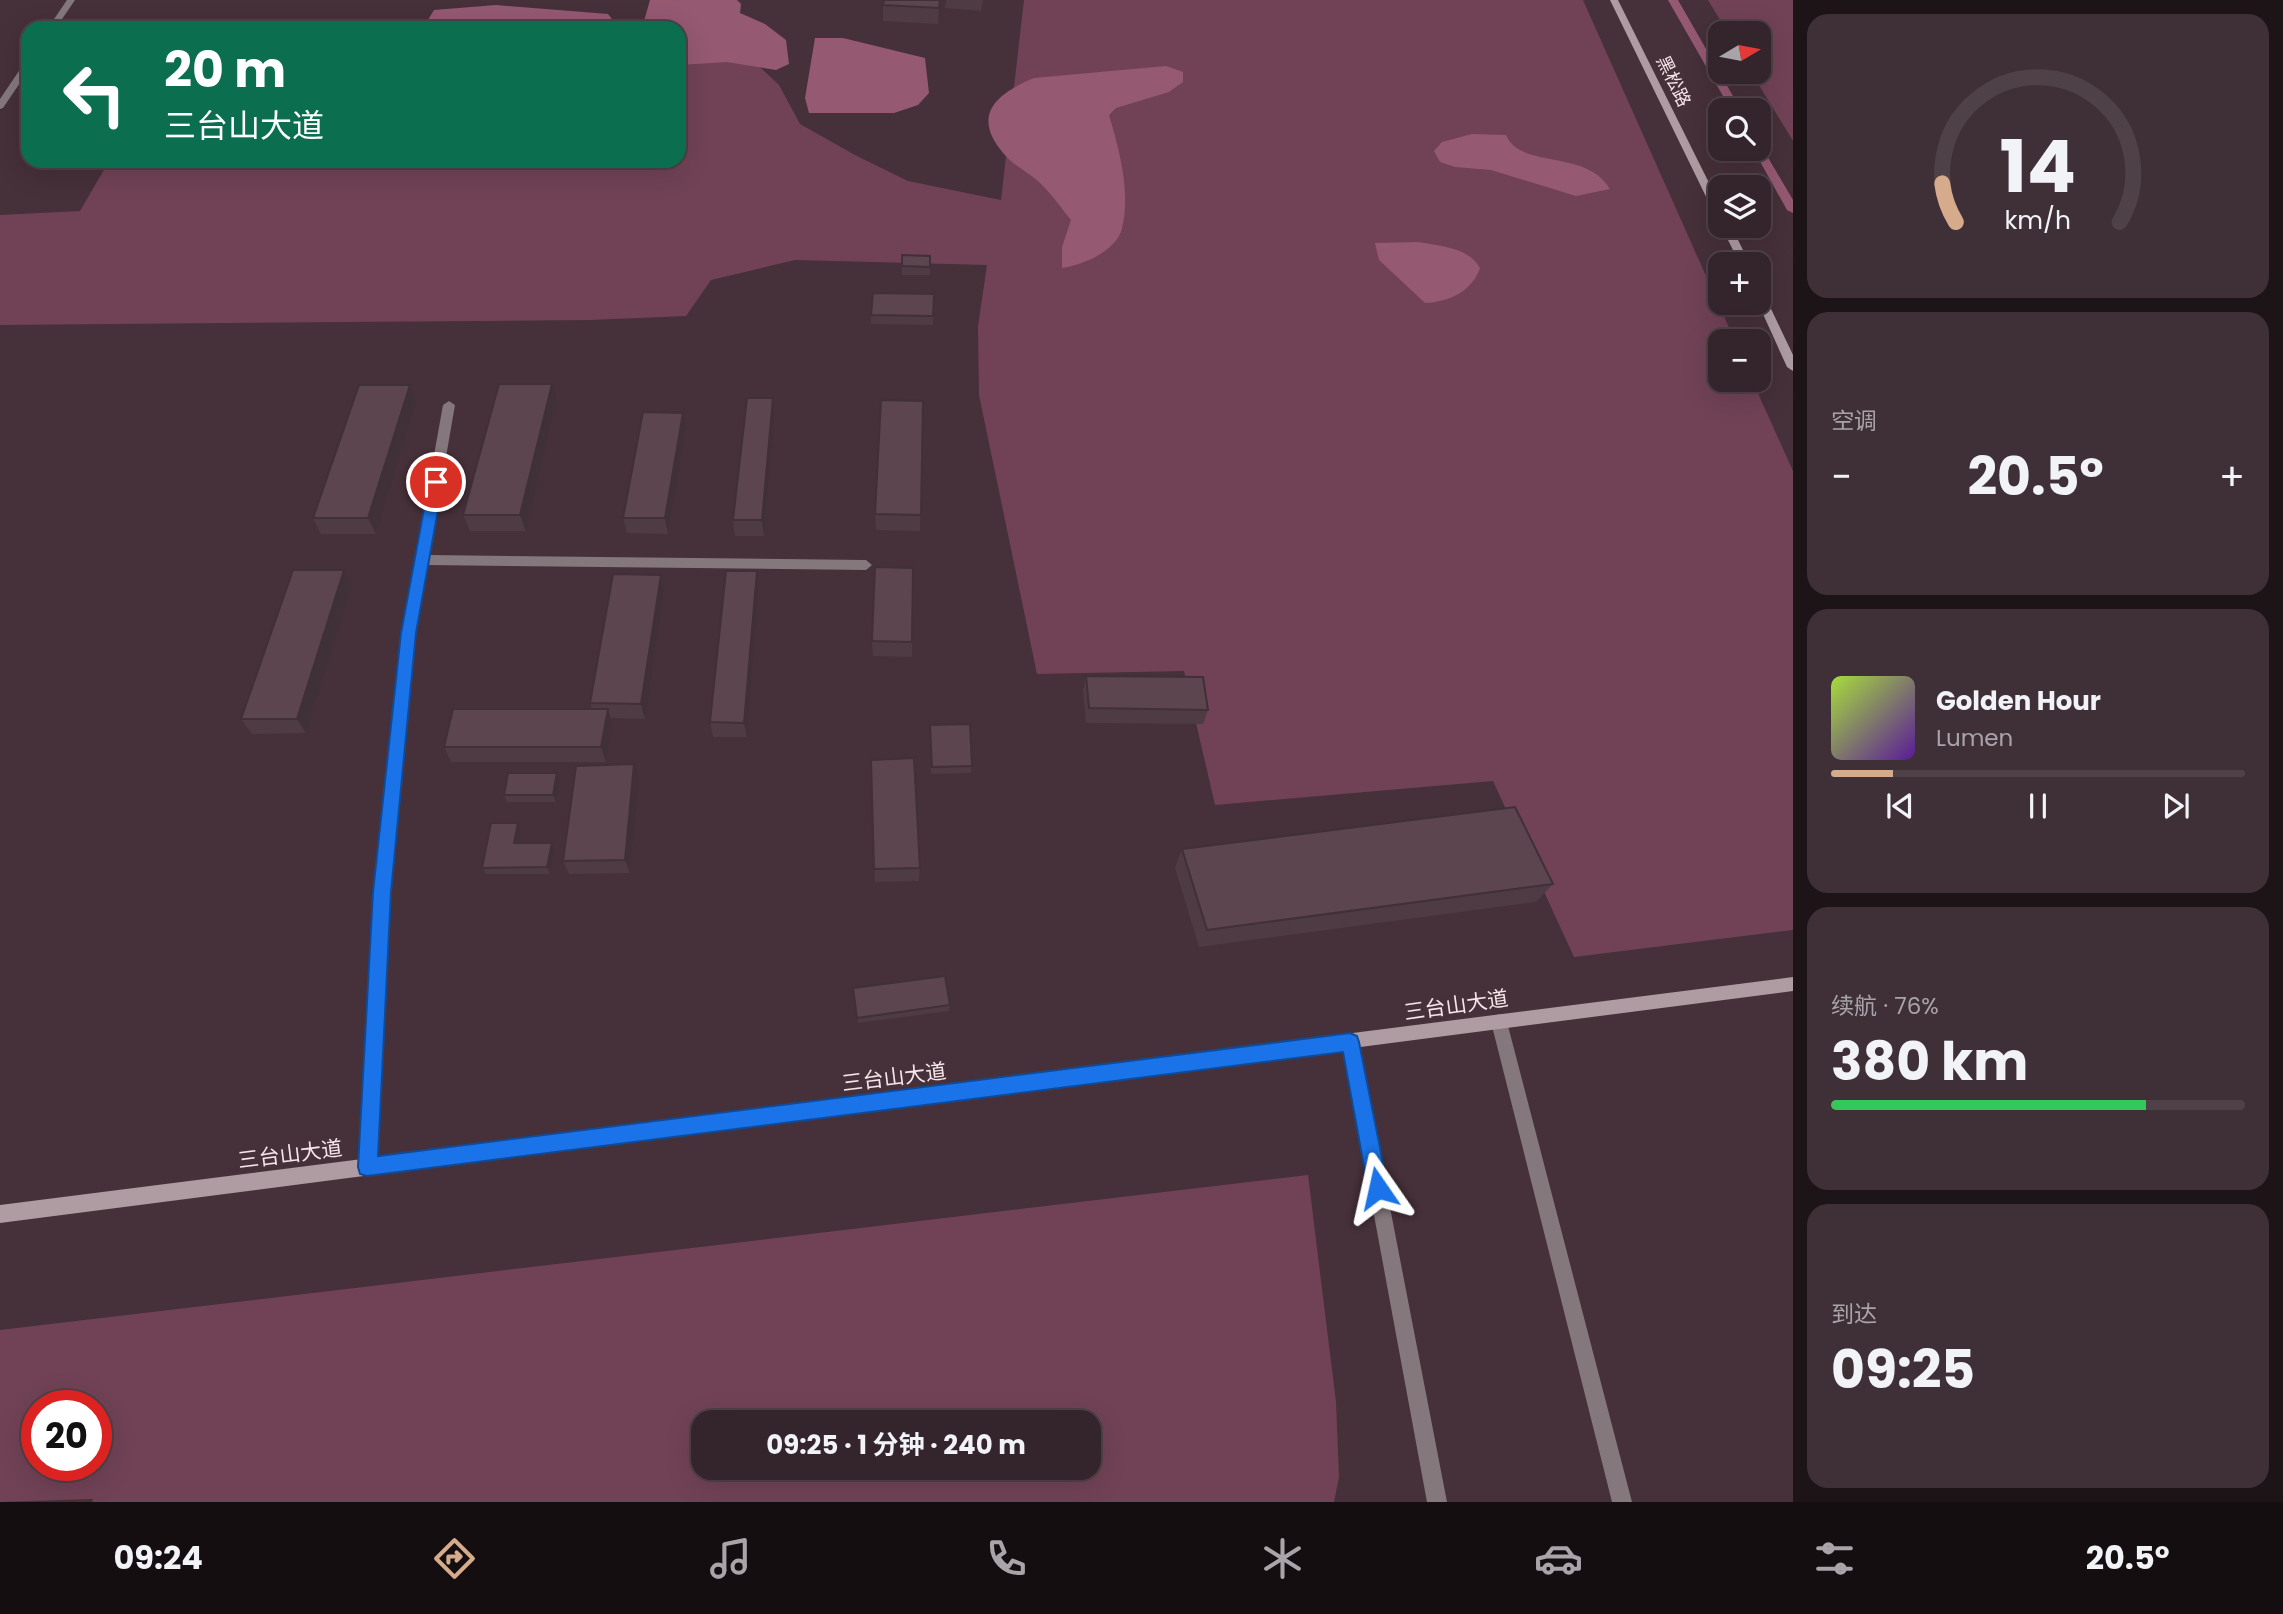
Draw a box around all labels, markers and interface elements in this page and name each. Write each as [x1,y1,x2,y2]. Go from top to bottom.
north arrow [1708,21,1771,84]
map controls [1708,21,1771,392]
text: 20 m [164,36,286,104]
icon: left [49,49,140,140]
street label: 黑松路 [1651,51,1697,111]
button: search [1708,98,1771,161]
text: 三台山大道 [164,103,324,148]
text: 14 [2000,116,2076,217]
button: layers [1708,175,1771,238]
text: km/h [2005,203,2071,238]
button: + [1708,252,1771,315]
button: − [1708,329,1771,392]
text: 空调 [1831,405,1877,437]
text: 20.5° [1967,440,2104,513]
text: − [1831,450,1852,503]
text: + [2219,450,2245,503]
pin [406,452,466,512]
icon: arrive [417,463,455,501]
text: Golden Hour [1936,683,2101,719]
text: Lumen [1936,722,2013,754]
icon: previous [1881,787,1919,825]
icon: pause [2019,787,2057,825]
icon: next [2157,787,2195,825]
street label: 三台山大道 [1402,983,1510,1027]
text: 续航 · 76% [1831,990,1939,1022]
text: 380 km [1831,1025,2028,1098]
street label: 三台山大道 [840,1056,948,1098]
street label: 三台山大道 [236,1133,344,1175]
position arrow [1341,1151,1415,1225]
text: 到达 [1831,1298,1877,1330]
text: 09:25 [1831,1333,1975,1406]
speed limit sign: 20 [21,1390,112,1481]
text: 09:25 · 1 分钟 · 240 m [766,1427,1026,1463]
icon: directions [430,1534,479,1583]
icon: music [706,1534,755,1583]
icon: phone [982,1534,1031,1583]
icon: climate [1258,1534,1307,1583]
icon: car [1534,1534,1583,1583]
icon: filters [1810,1534,1859,1583]
text: 09:24 [113,1535,203,1580]
text: 20.5° [2086,1535,2170,1580]

